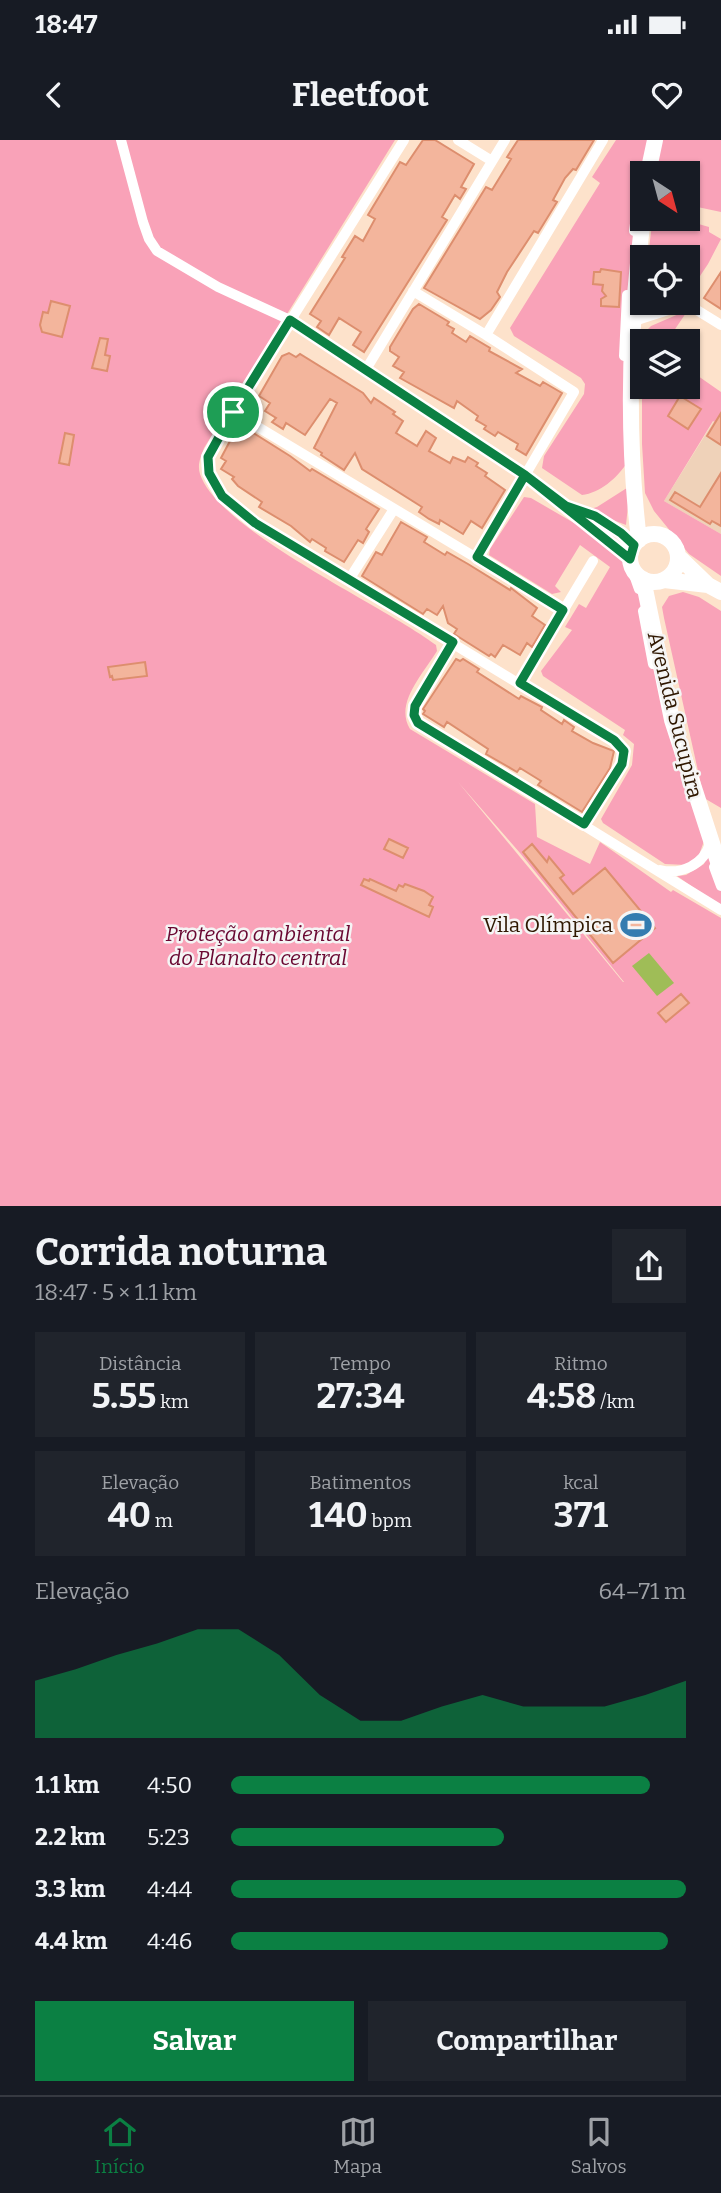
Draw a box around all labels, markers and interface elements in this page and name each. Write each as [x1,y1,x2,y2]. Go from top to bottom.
text: 18:47 [35,9,97,40]
icon: back [35,76,73,114]
text: Fleetfoot [292,76,429,114]
icon: heart [648,76,686,114]
north arrow [630,161,700,231]
map controls [630,161,700,399]
button: locate [630,245,700,315]
button: layers [630,329,700,399]
pin [203,382,263,442]
icon: arrive [214,393,252,431]
street label: Avenida Sucupira [642,629,708,802]
sports icon: Vila Olímpica [619,908,653,942]
place label: Vila Olímpica [483,912,613,938]
park label: Proteção ambiental do Planalto central [166,921,351,971]
text: Corrida noturna [35,1229,327,1275]
button: share [612,1229,686,1303]
text: 18:47 · 5 × 1.1 km [35,1278,197,1306]
text: Distância [99,1352,181,1375]
text: Tempo [330,1352,391,1375]
text: Ritmo [554,1352,608,1375]
text: 5.55 [91,1375,157,1417]
text: 27:34 [316,1375,404,1417]
text: 4:58 [527,1375,596,1417]
text: km [157,1390,189,1413]
text: /km [596,1390,635,1413]
text: Elevação [101,1471,179,1494]
text: Batimentos [310,1471,411,1494]
text: kcal [563,1471,599,1494]
text: 40 [107,1494,151,1536]
text: 140 [309,1494,368,1536]
text: 371 [554,1494,608,1536]
text: m [151,1509,173,1532]
text: bpm [368,1509,412,1532]
text: Elevação [35,1577,130,1605]
text: 64–71 m [598,1577,686,1605]
text: 1.1 km [35,1771,99,1799]
text: 4:50 [147,1771,192,1799]
text: 2.2 km [35,1823,106,1851]
text: 5:23 [147,1823,190,1851]
text: 3.3 km [35,1875,105,1903]
text: 4:44 [147,1875,192,1903]
text: 4.4 km [35,1927,107,1955]
text: 4:46 [147,1927,192,1955]
button: Salvar [35,2001,354,2081]
button: Compartilhar [368,2001,686,2081]
tab: Início [94,2113,145,2178]
tab: Mapa [333,2113,382,2178]
tab: Salvos [571,2113,627,2178]

